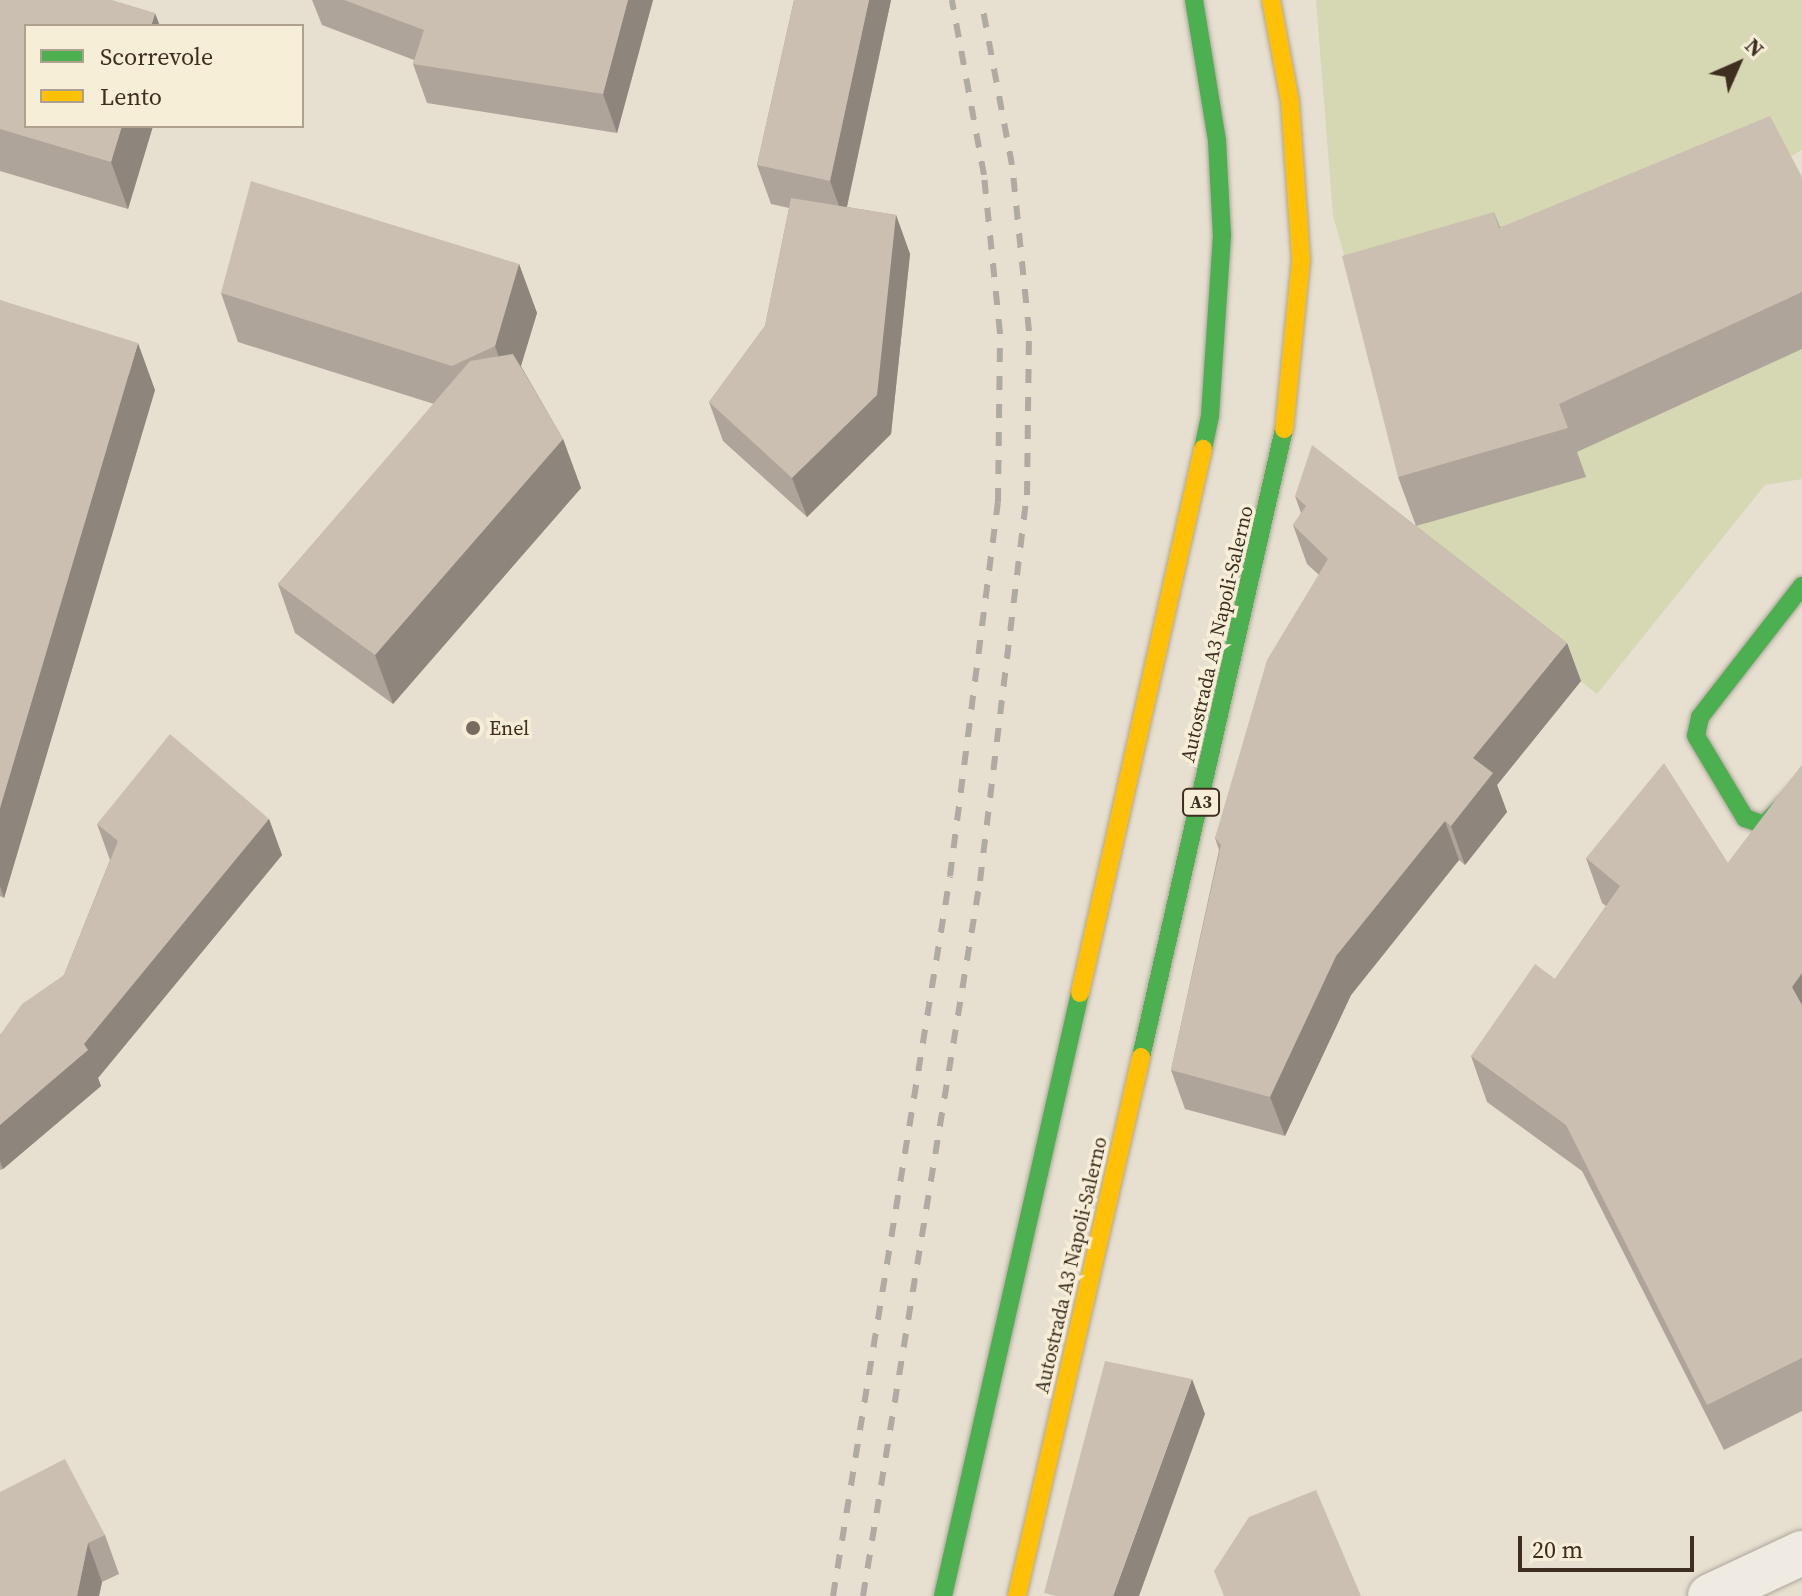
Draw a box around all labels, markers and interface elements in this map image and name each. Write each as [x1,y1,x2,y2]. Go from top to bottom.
legend [24,24,304,128]
north arrow [1698,24,1778,104]
text: N [1739,31,1771,63]
text: Scorrevole [100,40,213,73]
text: Lento [100,80,162,113]
street label: Autostrada A3 Napoli-Salerno [1176,503,1258,765]
place label: Enel [489,716,529,740]
marker: Enel [464,719,482,737]
road number: A3 [1181,788,1221,816]
street label: Autostrada A3 Napoli-Salerno [1030,1134,1112,1396]
scale bar [1522,1520,1698,1570]
text: 20 m [1532,1533,1583,1566]

